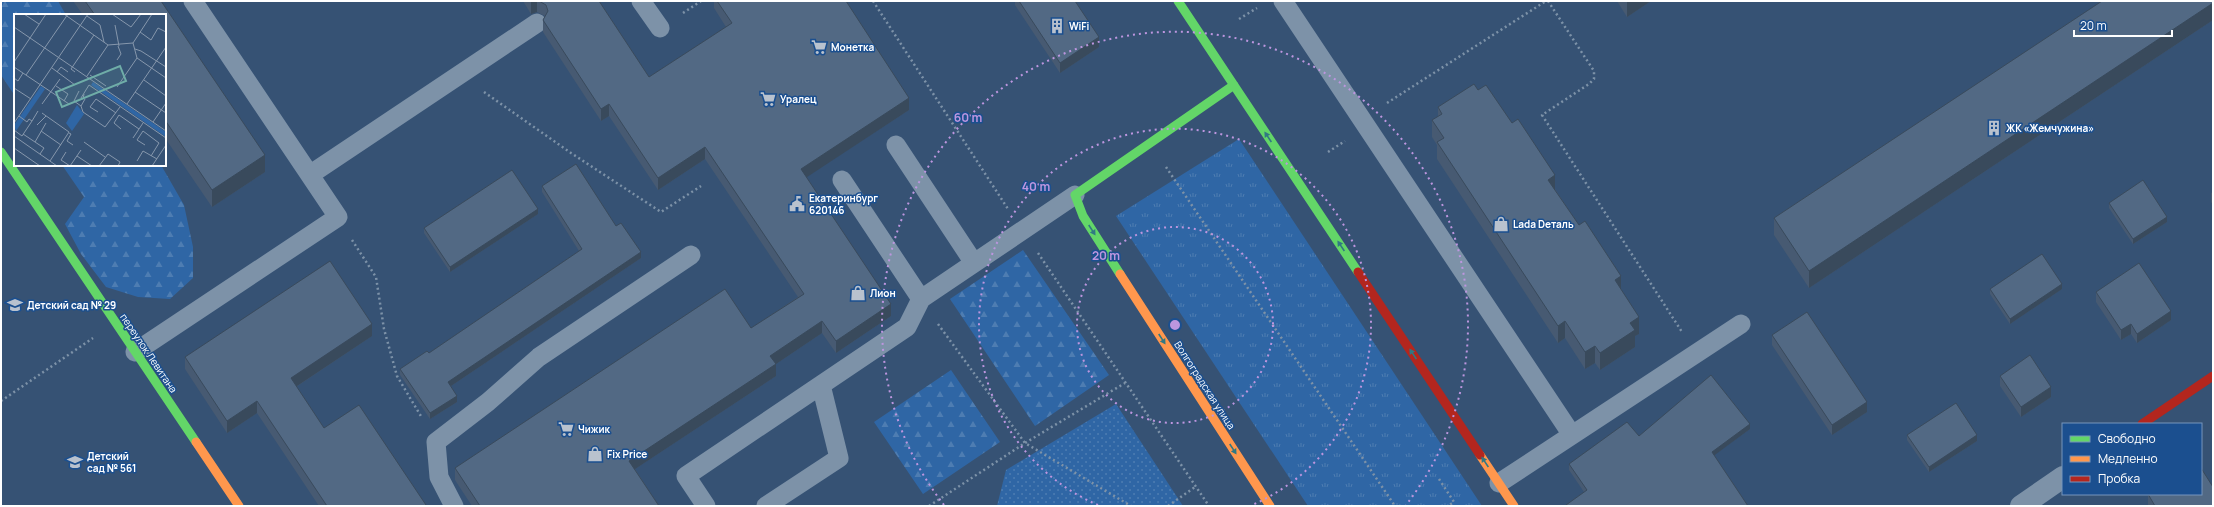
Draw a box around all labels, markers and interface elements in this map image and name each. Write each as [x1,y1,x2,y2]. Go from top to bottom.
scale bar [2074,12,2172,38]
inset map [14,14,166,166]
building icon: WiFi [1048,17,1066,35]
text: 20 m [2080,17,2107,34]
place label: WiFi [1069,19,1089,33]
supermarket icon: Монетка [810,38,828,56]
place label: Монетка [831,40,875,54]
supermarket icon: Уралец [759,90,777,108]
place label: Уралец [780,92,817,106]
text: 60 m [954,109,982,126]
building icon: ЖК «Жемчужина» [1985,119,2003,137]
place label: ЖК «Жемчужина» [2006,121,2094,135]
one-way arrow [1265,132,1272,143]
text: 40 m [1022,178,1050,195]
place label: Екатеринбург 620146 [809,191,878,217]
public building icon: Екатеринбург 620146 [788,195,806,213]
shop icon: Lada Dеталь [1492,215,1510,233]
place label: Lada Dеталь [1513,217,1574,231]
one-way arrow [1088,225,1096,235]
one-way arrow [1337,240,1344,251]
text: 20 m [1092,247,1120,264]
shop icon: Лион [849,284,867,302]
place label: Лион [870,286,896,300]
school or university icon: Детский сад № 29 [6,296,24,314]
place label: Детский сад № 29 [27,298,116,312]
street label: переулок Левитана [117,311,181,395]
centre of rings [1168,318,1182,332]
one-way arrow [1159,333,1166,345]
street label: Волгоградская улица [1171,338,1239,432]
one-way arrow [1409,348,1416,360]
supermarket icon: Чижик [557,420,575,438]
place label: Чижик [578,422,611,436]
legend [2062,423,2202,495]
text: Свободно [2098,430,2156,447]
one-way arrow [1229,443,1237,454]
shop icon: Fix Price [586,445,604,463]
place label: Fix Price [607,447,647,461]
place label: Детский сад № 561 [87,449,136,475]
text: Медленно [2098,450,2158,467]
school or university icon: Детский сад № 561 [66,453,84,471]
one-way arrow [1481,457,1489,467]
text: Пробка [2098,470,2140,487]

